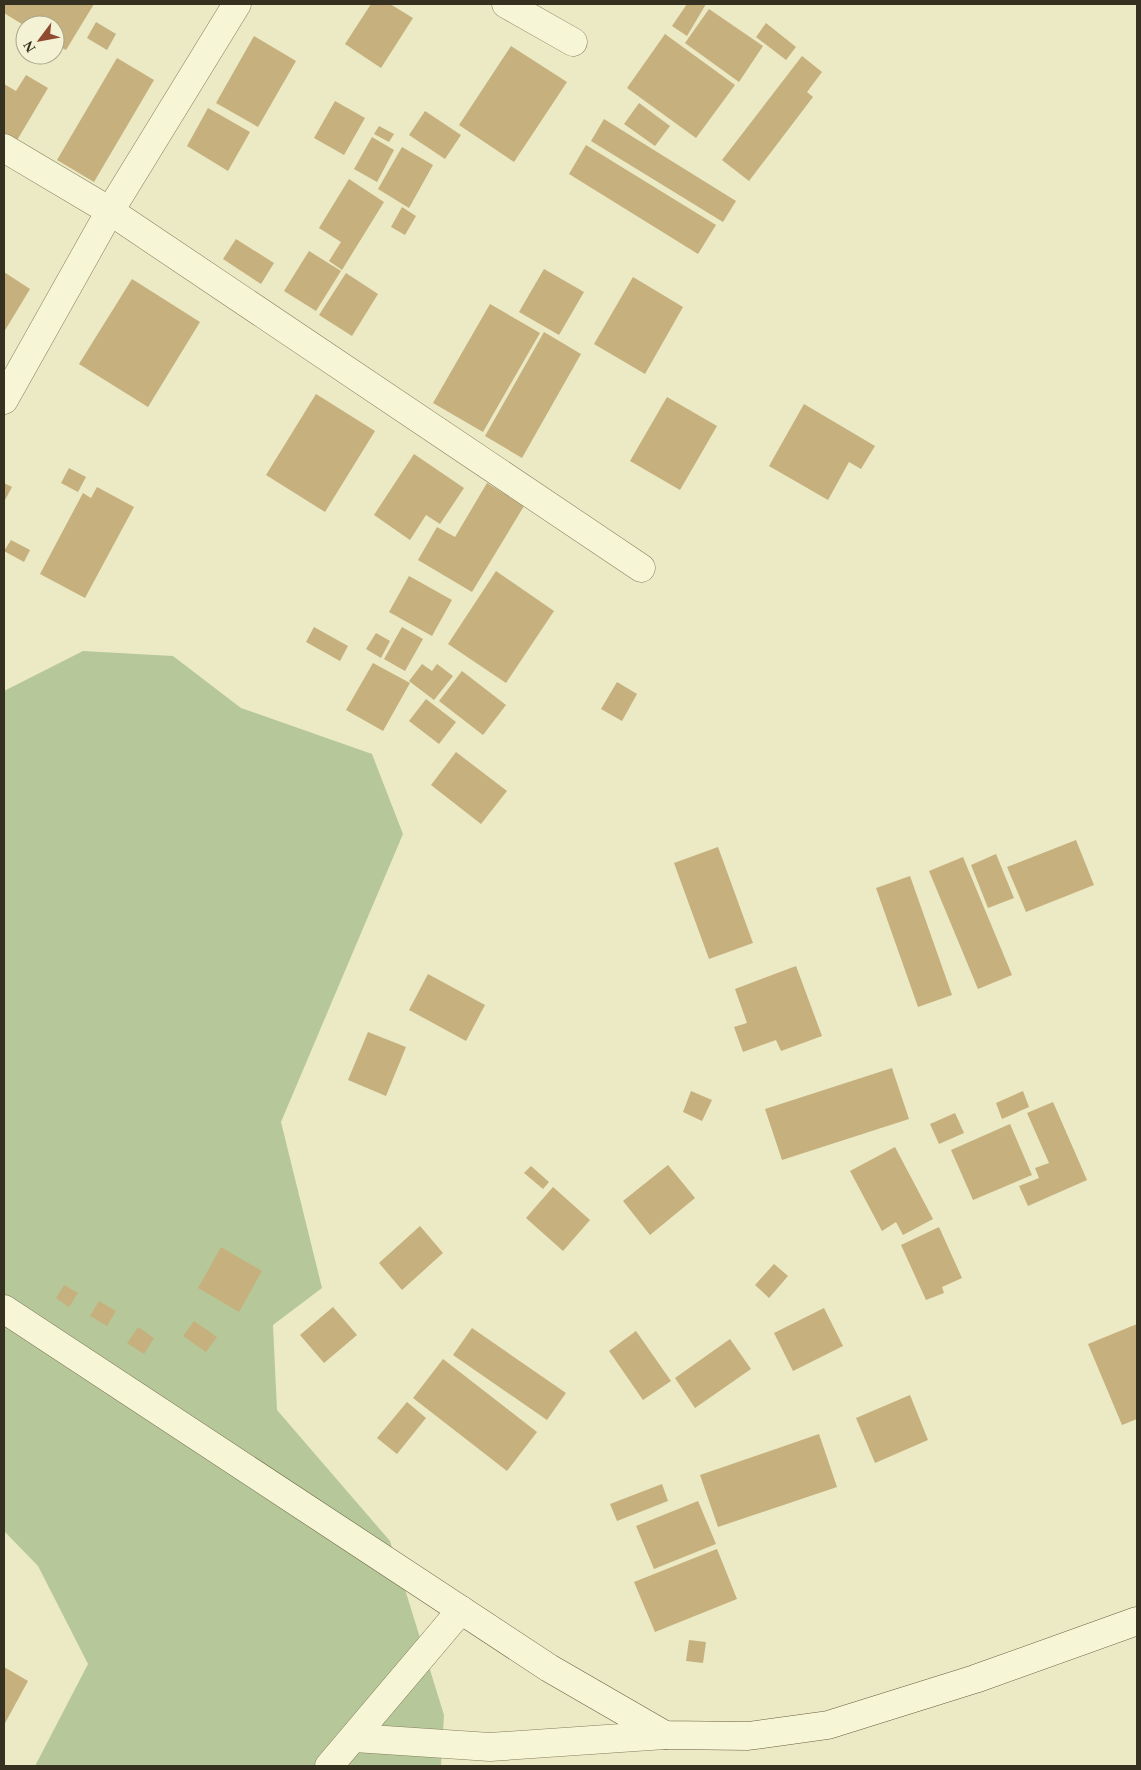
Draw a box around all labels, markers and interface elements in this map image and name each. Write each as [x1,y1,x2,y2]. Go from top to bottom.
north arrow [15,15,65,65]
text: N [20,38,38,55]

